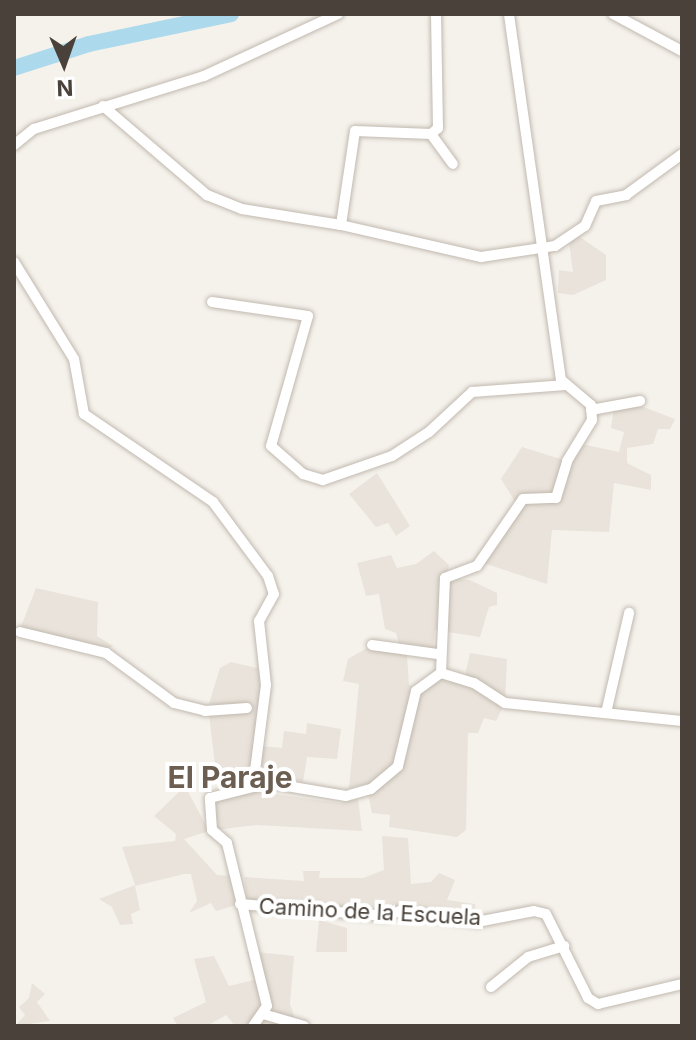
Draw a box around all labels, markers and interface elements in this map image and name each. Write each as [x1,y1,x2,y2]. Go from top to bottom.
north arrow [24,24,104,104]
text: N [56,75,74,101]
district label: El Paraje [167,759,293,795]
street label: Camino de la Escuela [258,893,482,931]

